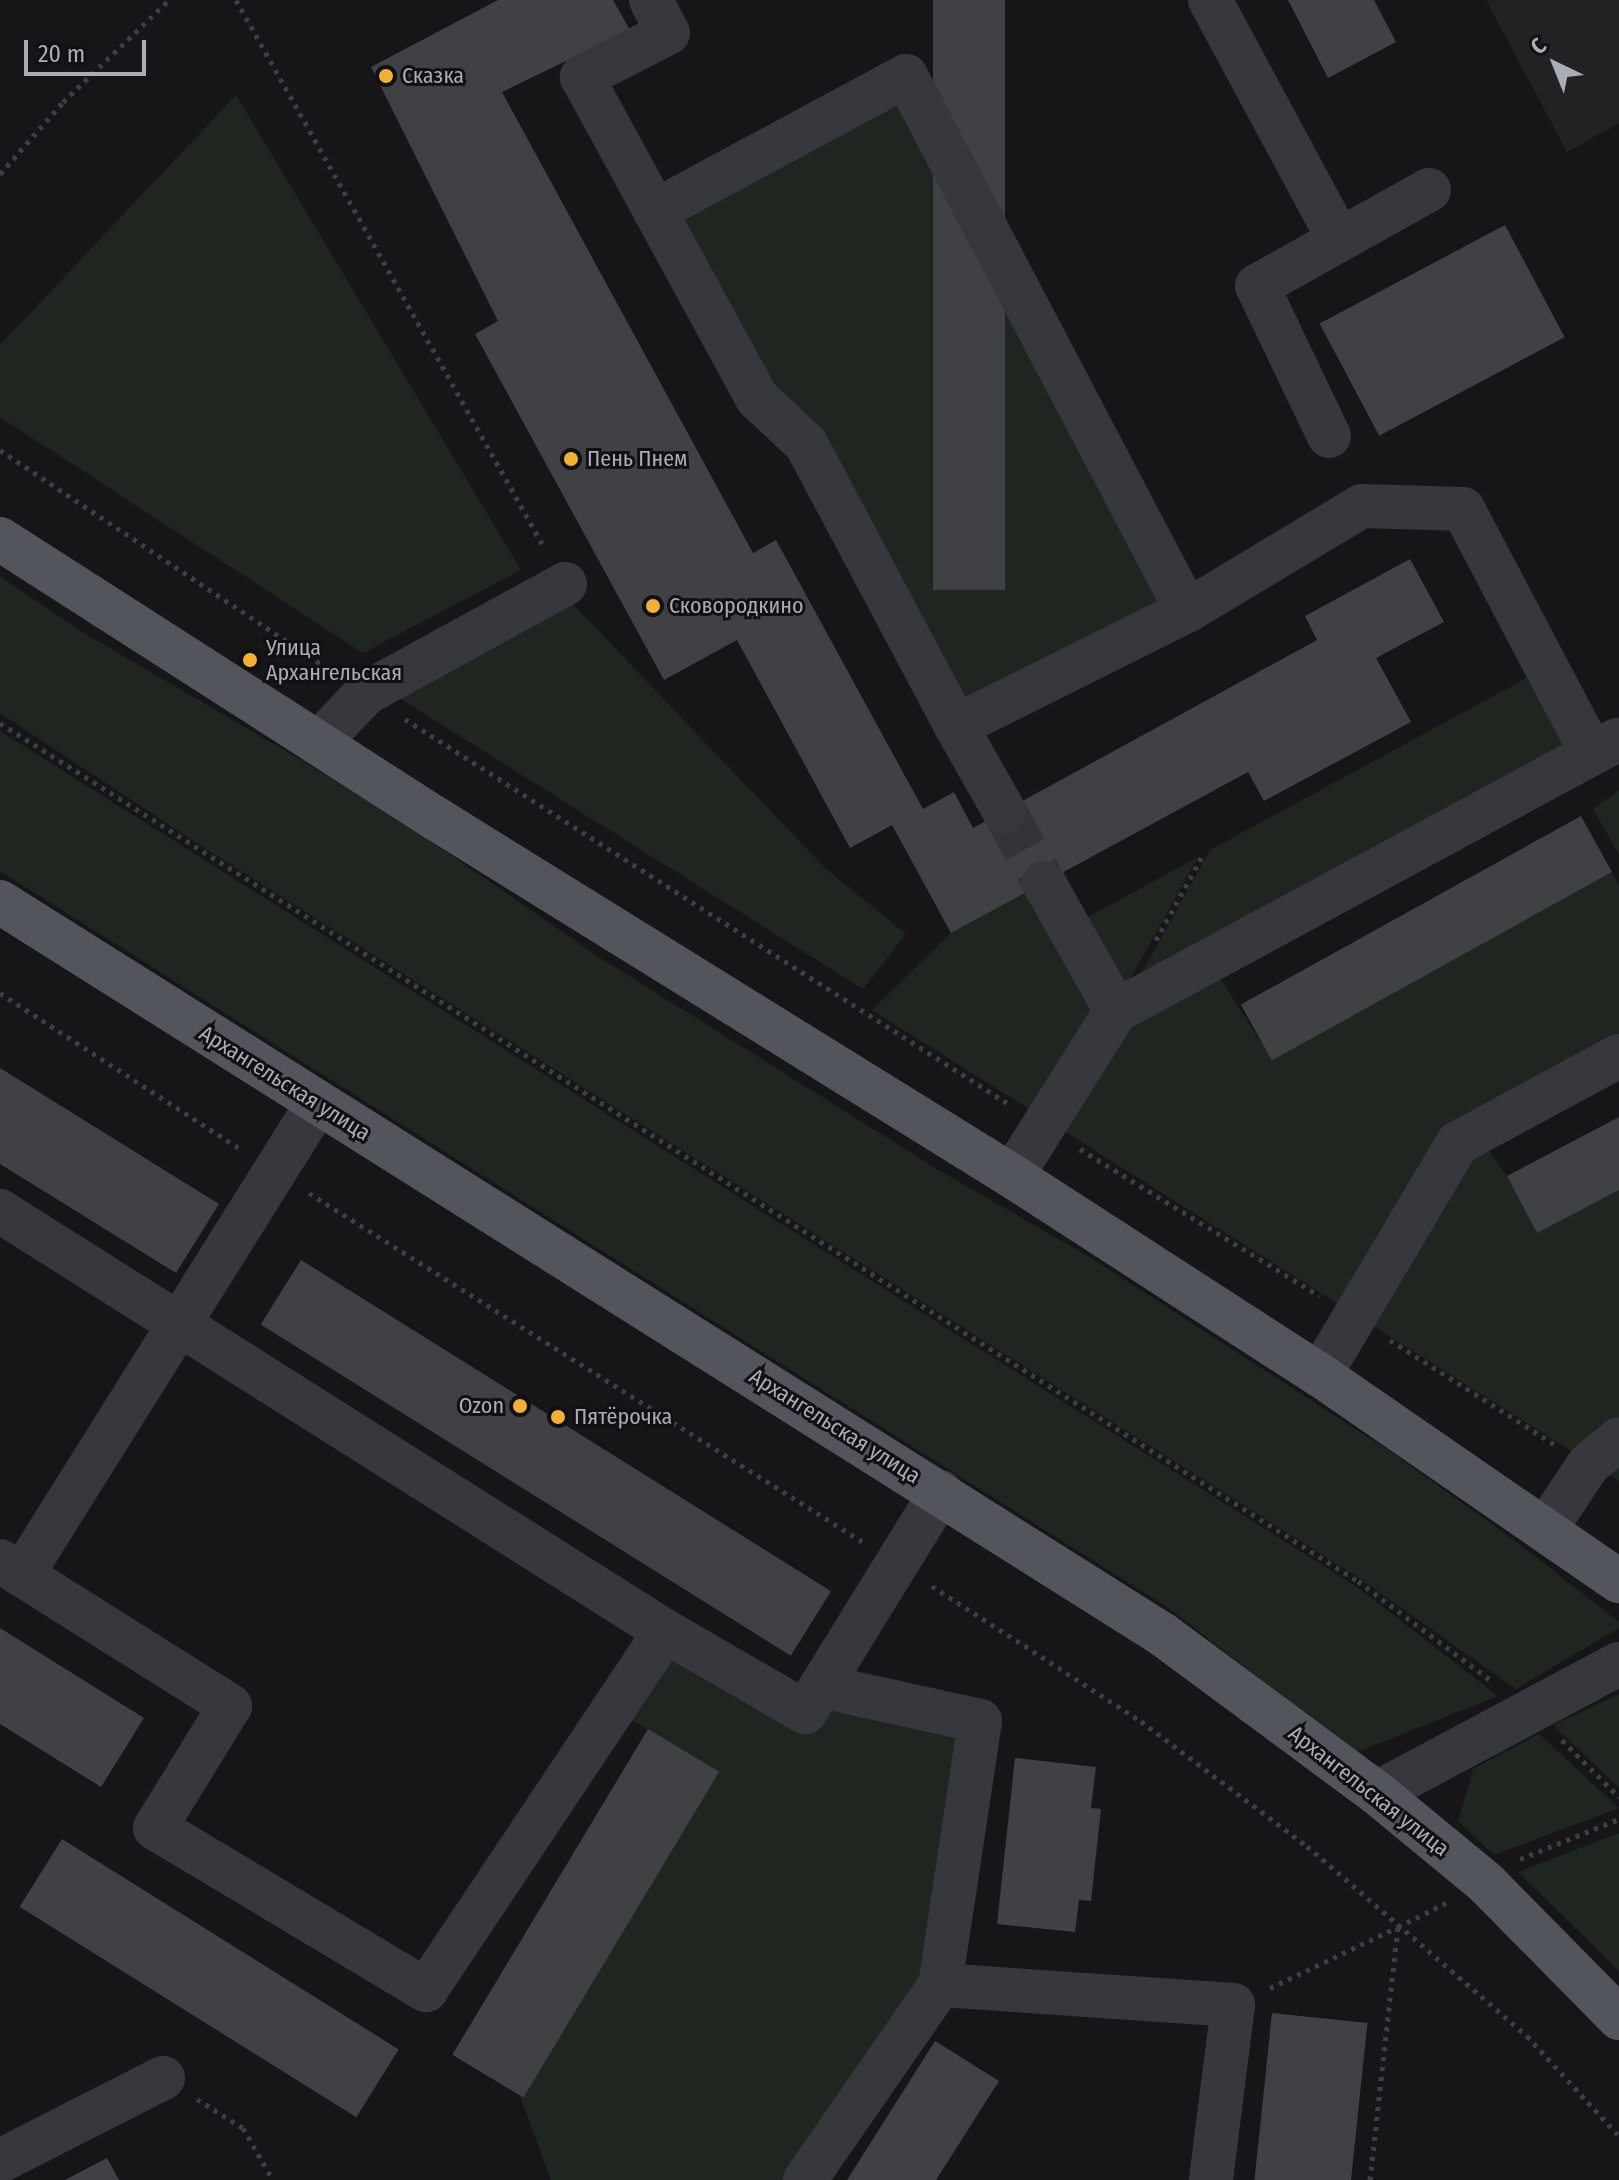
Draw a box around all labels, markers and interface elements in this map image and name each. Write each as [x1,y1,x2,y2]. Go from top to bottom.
scale bar [28,24,150,74]
north arrow [1515,24,1595,104]
text: С [1525,32,1552,60]
text: 20 m [38,40,85,68]
place label: Сказка [402,63,464,89]
marker: Сказка [377,67,395,85]
place label: Пень Пнем [587,446,687,472]
marker: Пень Пнем [562,450,580,468]
place label: Сковородкино [669,593,804,619]
marker: Сковородкино [644,597,662,615]
place label: Улица Архангельская [266,634,402,686]
marker: Улица Архангельская [241,651,259,669]
street label: Архангельская улица [195,1020,375,1146]
street label: Архангельская улица [745,1363,925,1489]
place label: Ozon [459,1393,504,1419]
marker: Ozon [511,1397,529,1415]
place label: Пятёрочка [574,1404,672,1430]
marker: Пятёрочка [549,1408,567,1426]
street label: Архангельская улица [1284,1720,1454,1862]

